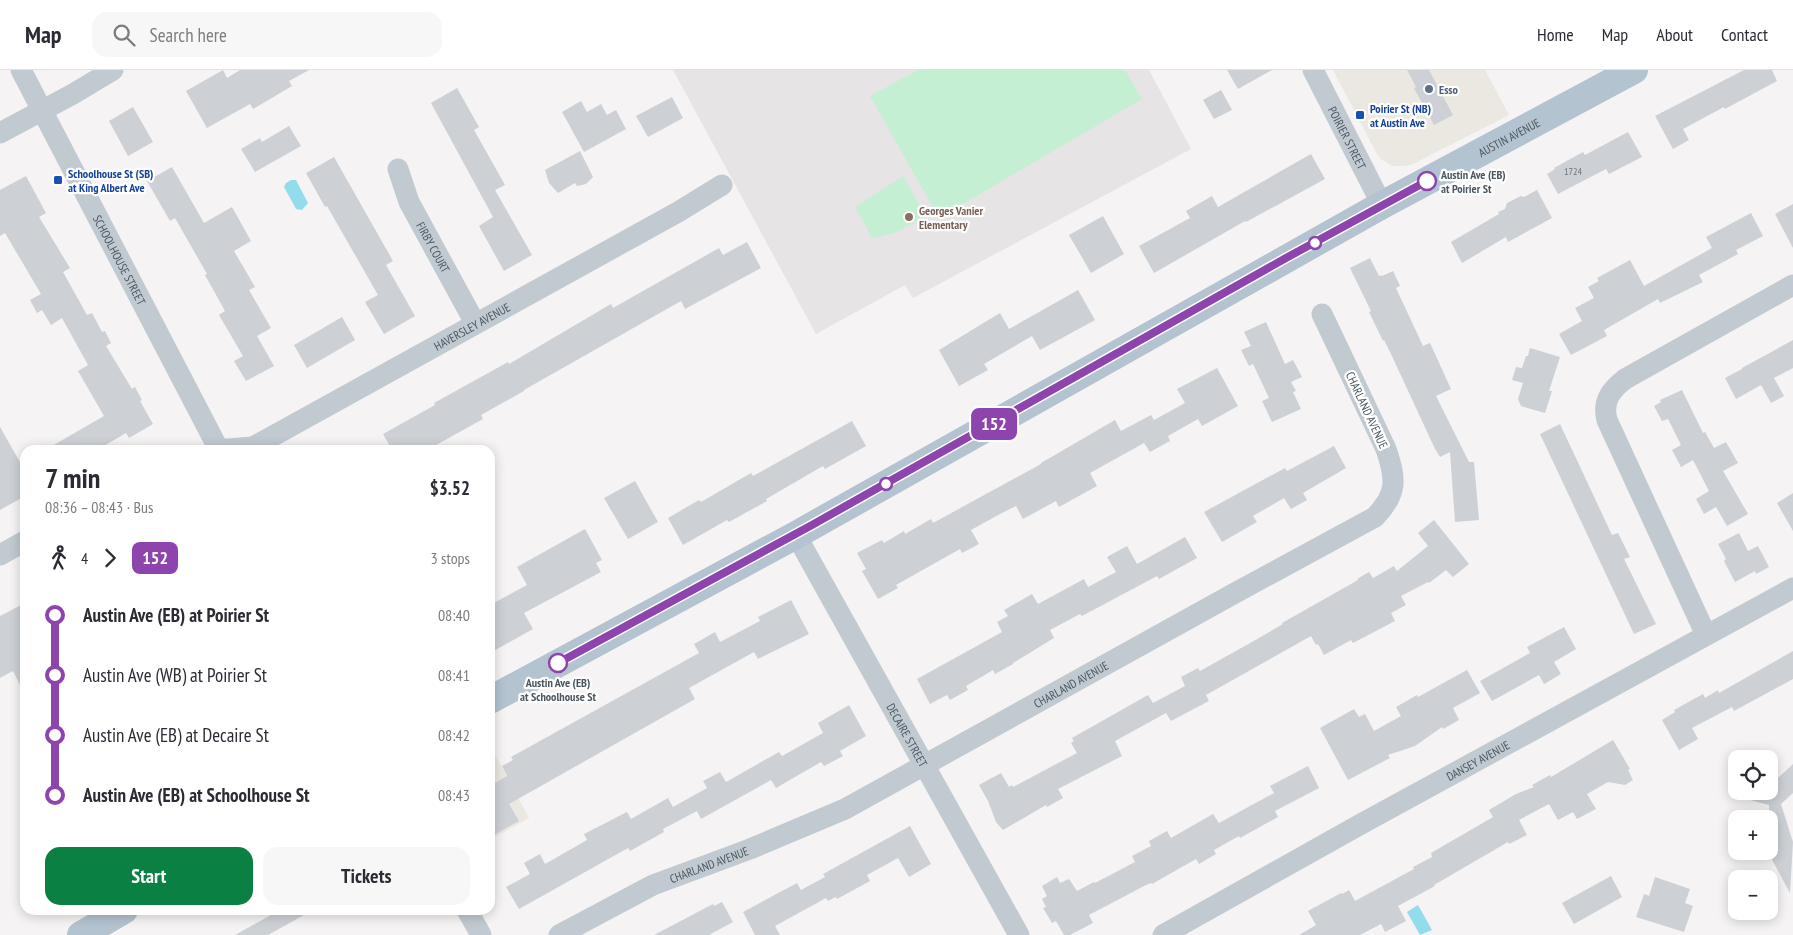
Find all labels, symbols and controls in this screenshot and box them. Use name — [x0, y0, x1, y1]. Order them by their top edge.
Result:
search box — [92, 12, 442, 57]
text: Map — [25, 19, 62, 50]
icon: search — [110, 21, 138, 49]
text: Search here — [150, 23, 227, 47]
text: Home — [1537, 23, 1574, 46]
text: Map — [1602, 23, 1628, 46]
text: About — [1656, 23, 1693, 46]
text: Contact — [1721, 23, 1768, 46]
place label: Esso — [1439, 82, 1459, 97]
marker: Esso — [1423, 83, 1435, 95]
place label: Poirier St (NB) at Austin Ave — [1370, 101, 1431, 130]
street label: POIRIER STREET — [1325, 104, 1370, 172]
marker: Poirier St (NB) at Austin Ave — [1354, 109, 1366, 121]
street label: AUSTIN AVENUE — [1475, 114, 1542, 160]
house number: 1724 — [1564, 165, 1583, 178]
place label: Schoolhouse St (SB) at King Albert Ave — [68, 166, 153, 195]
place label: Austin Ave (EB) at Poirier St — [1440, 167, 1506, 196]
marker: Austin Ave (EB) at Poirier St — [1417, 171, 1437, 191]
marker: Schoolhouse St (SB) at King Albert Ave — [52, 174, 64, 186]
place label: Georges Vanier Elementary — [919, 203, 983, 232]
marker: Georges Vanier Elementary — [903, 211, 915, 223]
street label: SCHOOLHOUSE STREET — [90, 212, 150, 308]
street label: FIRBY COURT — [414, 219, 454, 276]
unlabelled marker — [1308, 236, 1322, 250]
street label: HAVERSLEY AVENUE — [431, 299, 512, 353]
street label: CHARLAND AVENUE — [1343, 369, 1391, 451]
line badge: 152 — [965, 408, 1023, 440]
text: 152 — [981, 412, 1007, 435]
text: 7 min — [45, 459, 100, 496]
text: $3.52 — [430, 476, 470, 500]
unlabelled marker — [879, 477, 893, 491]
text: 08:36 – 08:43 · Bus — [45, 497, 153, 517]
icon: walk — [45, 544, 73, 572]
icon: forward — [96, 544, 124, 572]
text: 152 — [142, 546, 168, 569]
text: 4 — [81, 548, 88, 568]
text: 3 stops — [430, 548, 470, 568]
text: Austin Ave (EB) at Poirier St — [83, 603, 269, 627]
text: 08:40 — [438, 605, 470, 625]
marker: Austin Ave (EB) at Schoolhouse St — [548, 653, 568, 673]
street label: CHARLAND AVENUE — [1031, 657, 1111, 711]
text: Austin Ave (WB) at Poirier St — [83, 663, 267, 687]
text: 08:41 — [438, 665, 470, 685]
place label: Austin Ave (EB) at Schoolhouse St — [520, 675, 597, 704]
street label: DECAIRE STREET — [884, 701, 932, 770]
text: Austin Ave (EB) at Decaire St — [83, 723, 269, 747]
text: 08:42 — [438, 725, 470, 745]
street label: DANSEY AVENUE — [1443, 737, 1512, 784]
map controls — [1728, 750, 1778, 920]
button: locate — [1728, 750, 1778, 800]
text: Austin Ave (EB) at Schoolhouse St — [83, 783, 310, 807]
text: 08:43 — [438, 785, 470, 805]
button: + — [1728, 810, 1778, 860]
street label: CHARLAND AVENUE — [667, 843, 750, 886]
button: Start — [45, 847, 253, 905]
button: Tickets — [263, 847, 470, 905]
button: − — [1728, 870, 1778, 920]

